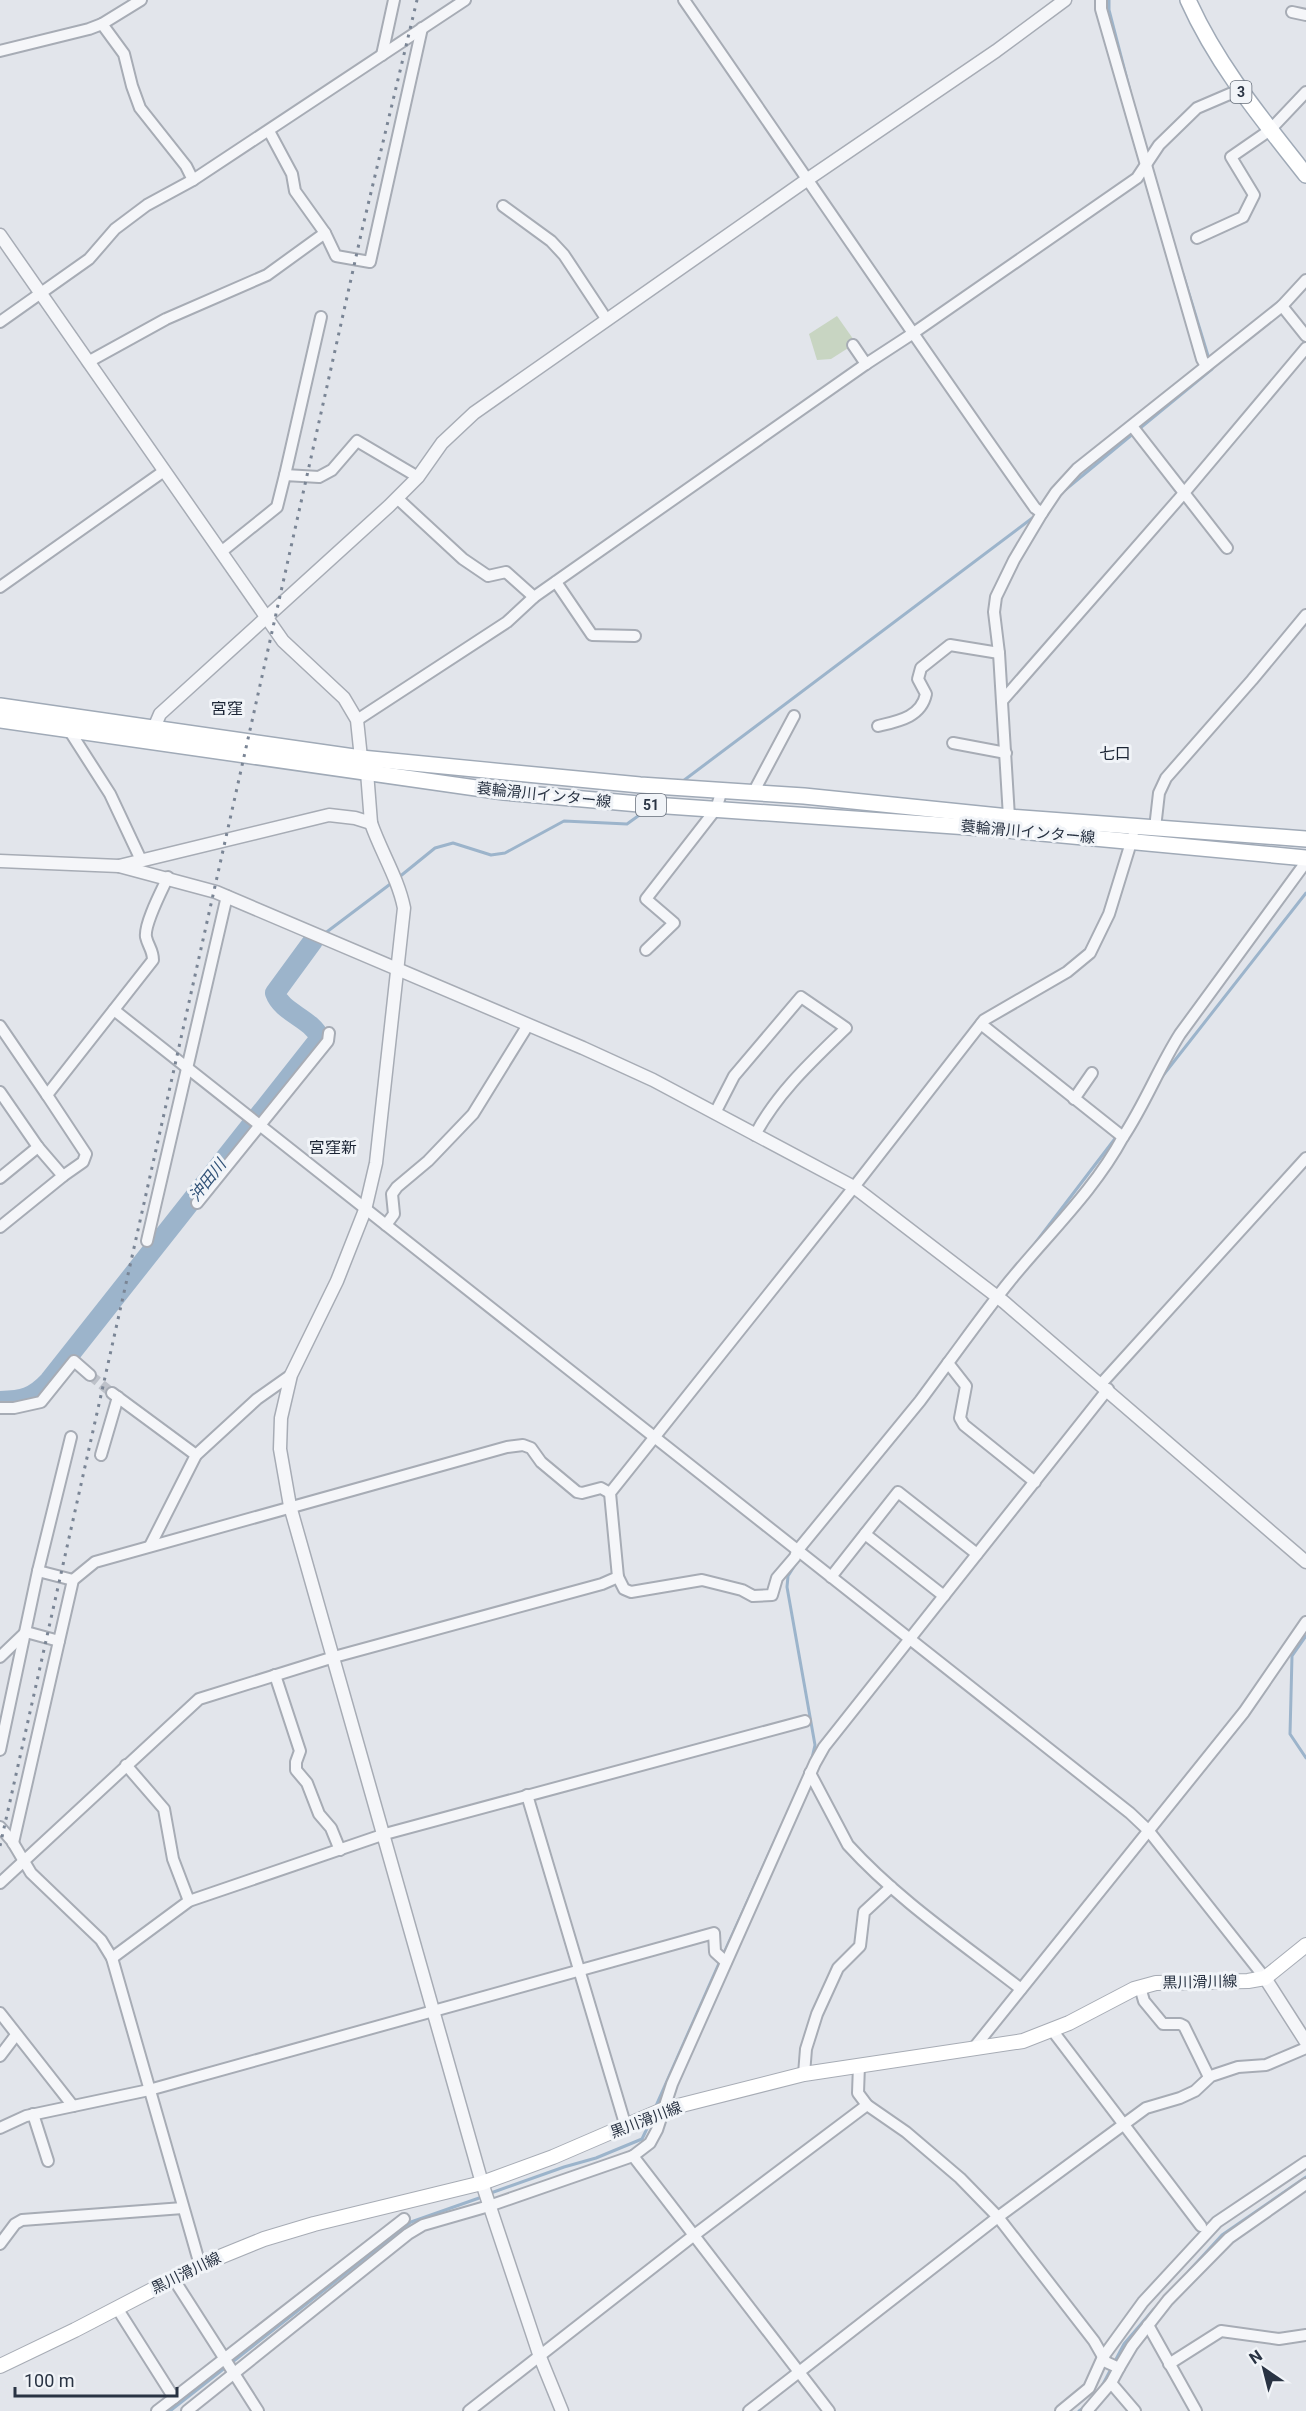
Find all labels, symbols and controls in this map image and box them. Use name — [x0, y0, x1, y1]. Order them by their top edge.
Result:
road number: 3 — [1230, 81, 1252, 103]
district label: 宮窪 — [211, 699, 243, 718]
district label: 七口 — [1099, 744, 1131, 763]
street label: 蓑輪滑川インター線 — [476, 779, 612, 811]
road number: 51 — [636, 794, 666, 816]
street label: 蓑輪滑川インター線 — [960, 817, 1096, 847]
district label: 宮窪新 — [309, 1138, 357, 1157]
water label: 沖田川 — [185, 1154, 231, 1205]
street label: 黒川滑川線 — [1162, 1972, 1238, 1992]
street label: 黒川滑川線 — [608, 2098, 684, 2142]
street label: 黒川滑川線 — [148, 2248, 224, 2298]
north arrow — [1234, 2339, 1294, 2399]
text: N — [1246, 2346, 1266, 2368]
scale bar — [15, 2360, 177, 2398]
text: 100 m — [24, 2370, 75, 2391]

